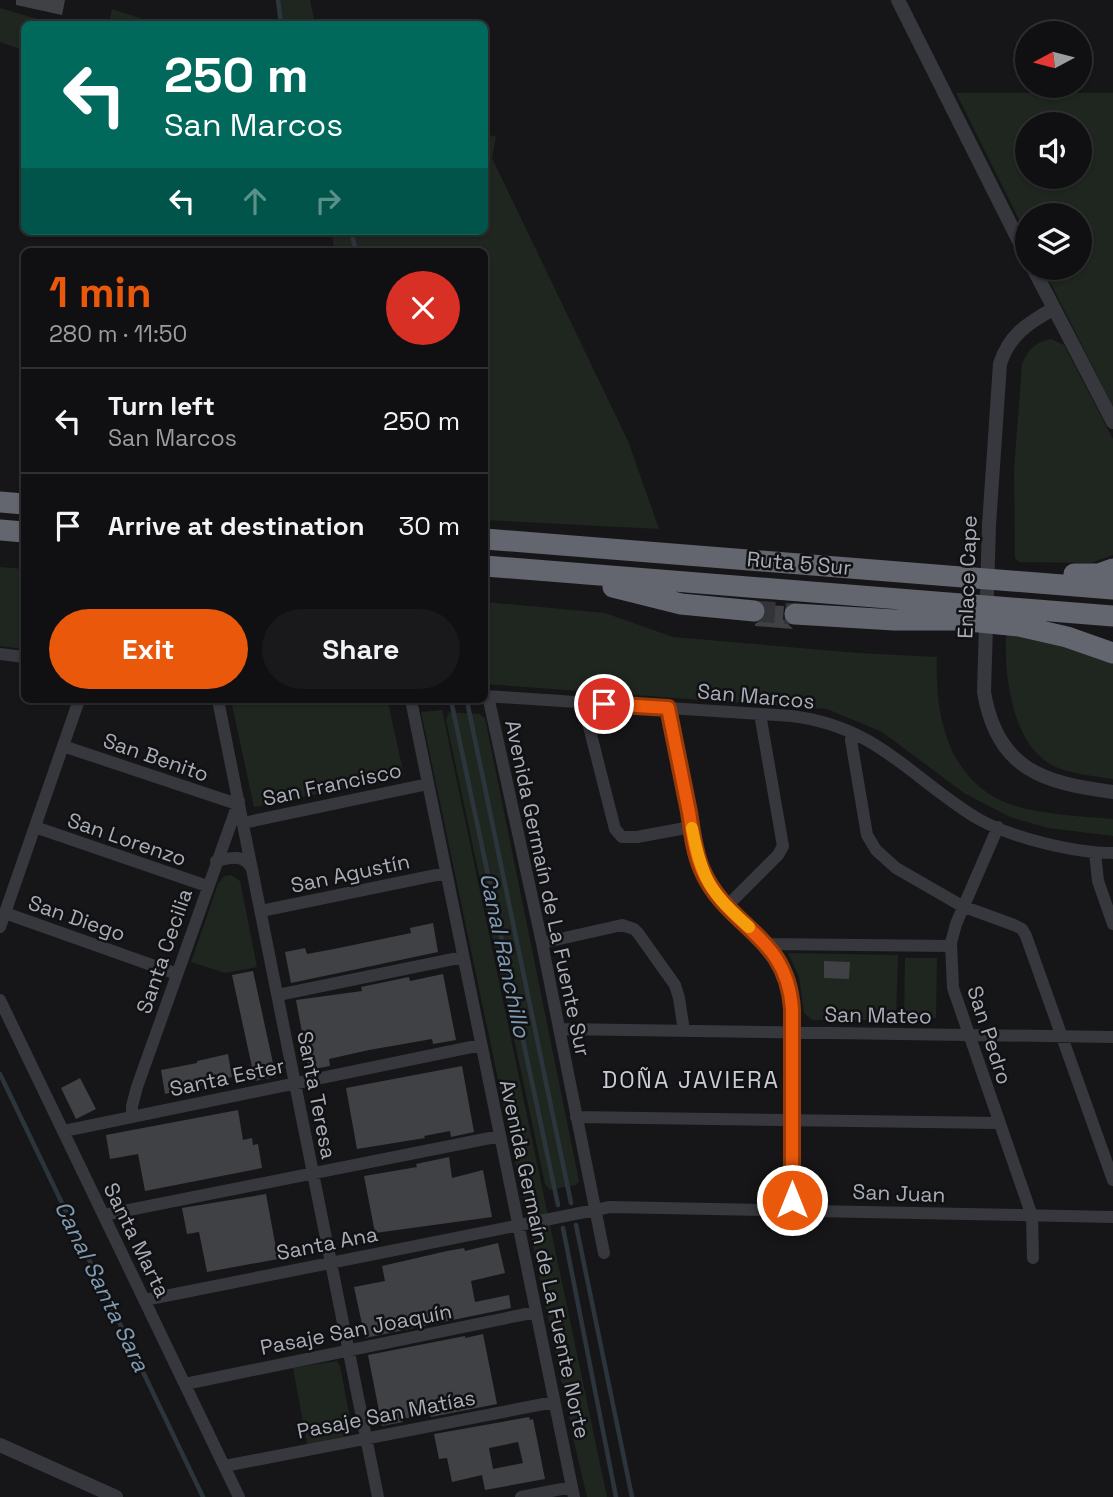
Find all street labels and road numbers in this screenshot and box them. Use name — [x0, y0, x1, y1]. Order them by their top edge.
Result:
street label: Enlace Cape — [951, 515, 983, 639]
street label: Ruta 5 Sur — [746, 545, 852, 581]
street label: San Marcos — [696, 677, 816, 715]
street label: Avenida Germaín de La Fuente Sur — [499, 717, 597, 1059]
street label: San Benito — [100, 726, 212, 788]
street label: San Francisco — [260, 756, 404, 812]
street label: San Lorenzo — [64, 806, 190, 872]
street label: San Agustín — [288, 847, 412, 899]
street label: Santa Cecilia — [130, 885, 198, 1017]
street label: San Diego — [25, 889, 129, 947]
street label: San Pedro — [961, 982, 1019, 1088]
street label: San Mateo — [824, 1001, 932, 1029]
street label: Santa Teresa — [291, 1029, 343, 1161]
street label: Santa Ester — [167, 1052, 287, 1102]
street label: Avenida Germaín de La Fuente Norte — [494, 1077, 596, 1441]
street label: Santa Marta — [98, 1178, 176, 1302]
street label: San Juan — [852, 1178, 946, 1208]
street label: Santa Ana — [274, 1220, 380, 1266]
street label: Pasaje San Joaquín — [258, 1297, 454, 1361]
street label: Pasaje San Matías — [295, 1383, 477, 1445]

